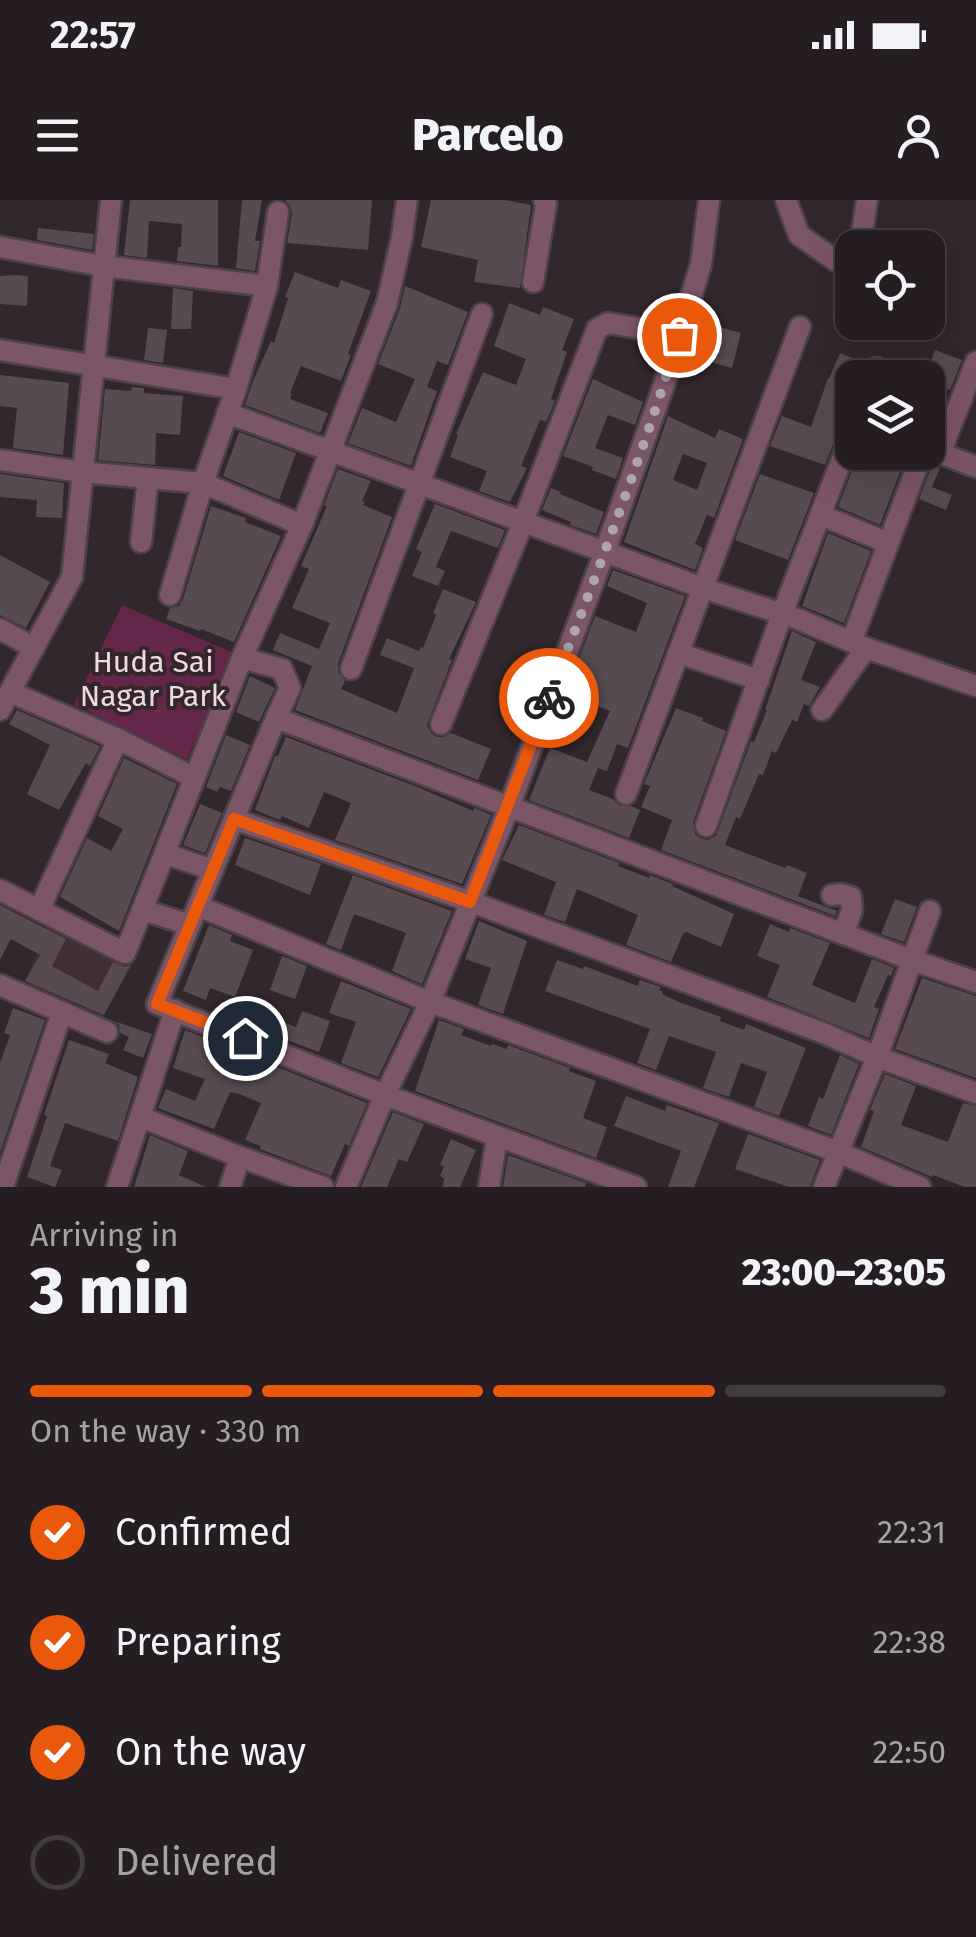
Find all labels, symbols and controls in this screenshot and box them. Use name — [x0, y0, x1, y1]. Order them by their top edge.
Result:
text: 22:57 — [50, 12, 136, 58]
icon: menu — [30, 108, 85, 163]
text: Parcelo — [412, 108, 564, 162]
icon: person — [891, 108, 946, 163]
map controls — [835, 230, 945, 470]
button: locate — [835, 230, 945, 340]
pin — [637, 293, 722, 378]
icon: bag — [652, 308, 707, 363]
button: layers — [835, 360, 945, 470]
park label: Huda Sai Nagar Park — [80, 644, 227, 714]
courier — [499, 648, 599, 748]
icon: bike — [522, 671, 577, 726]
pin — [203, 996, 288, 1081]
icon: home — [218, 1011, 273, 1066]
text: Arriving in — [30, 1216, 178, 1254]
text: 23:00–23:05 — [742, 1249, 946, 1295]
text: 3 min — [30, 1252, 189, 1330]
text: On the way · 330 m — [30, 1412, 301, 1450]
icon: check — [30, 1505, 85, 1560]
text: Confirmed — [115, 1509, 293, 1555]
text: 22:31 — [877, 1513, 946, 1551]
icon: check — [30, 1615, 85, 1670]
text: Preparing — [115, 1619, 281, 1665]
text: 22:38 — [873, 1623, 946, 1661]
icon: check — [30, 1725, 85, 1780]
text: On the way — [115, 1729, 306, 1775]
text: 22:50 — [873, 1733, 946, 1771]
text: Delivered — [115, 1839, 278, 1885]

